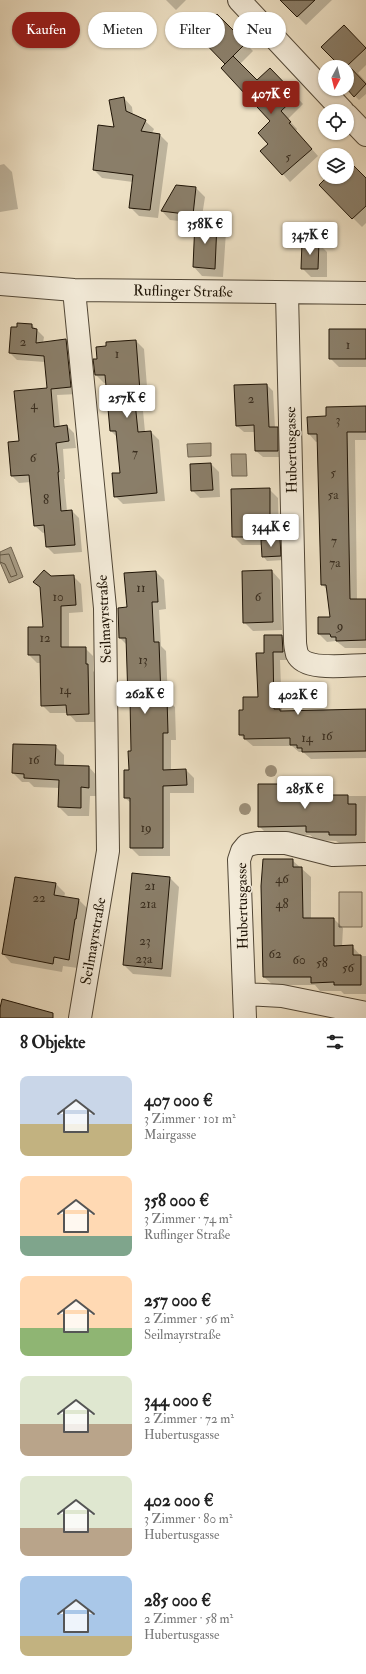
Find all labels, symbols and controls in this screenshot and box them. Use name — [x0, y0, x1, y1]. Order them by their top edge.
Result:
chip: Kaufen — [12, 12, 80, 48]
chip: Mieten — [88, 12, 157, 48]
chip: Filter — [165, 12, 225, 48]
chip: Neu — [233, 12, 286, 48]
north arrow — [318, 60, 354, 96]
map controls — [318, 60, 354, 184]
pin: 407K € — [238, 81, 304, 115]
text: 407K € — [251, 86, 291, 102]
button: locate — [318, 104, 354, 140]
button: layers — [318, 148, 354, 184]
house number: 5 — [285, 149, 291, 165]
pin: 358K € — [172, 211, 238, 245]
text: 358K € — [187, 216, 223, 232]
pin: 347K € — [277, 222, 343, 256]
text: 347K € — [291, 227, 329, 243]
street label: Ruflinger Straße — [133, 281, 233, 302]
house number: 2 — [20, 334, 27, 350]
house number: 1 — [346, 337, 351, 353]
house number: 1 — [115, 346, 120, 362]
pin: 257K € — [94, 385, 160, 419]
text: 257K € — [108, 390, 146, 406]
house number: 2 — [248, 391, 255, 407]
house number: 4 — [30, 397, 38, 413]
street label: Hubertusgasse — [281, 406, 302, 494]
house number: 3 — [336, 412, 341, 428]
house number: 7 — [132, 445, 138, 461]
house number: 6 — [30, 450, 38, 466]
house number: 5 — [330, 465, 336, 481]
house number: 5a — [327, 487, 339, 503]
house number: 8 — [43, 492, 49, 508]
pin: 344K € — [238, 514, 304, 548]
text: 344K € — [252, 519, 290, 535]
house number: 7 — [331, 533, 337, 549]
house number: 7a — [329, 555, 341, 571]
street label: Seilmayrstraße — [93, 574, 116, 664]
house number: 11 — [136, 580, 146, 596]
house number: 10 — [52, 589, 64, 605]
house number: 6 — [255, 589, 263, 605]
house number: 9 — [336, 618, 343, 634]
house number: 12 — [39, 630, 51, 646]
house number: 13 — [138, 652, 148, 668]
pin: 262K € — [112, 681, 178, 715]
house number: 14 — [59, 682, 72, 698]
pin: 402K € — [265, 682, 331, 716]
text: 262K € — [125, 686, 165, 702]
text: 402K € — [278, 687, 318, 703]
house number: 16 — [321, 728, 334, 744]
house number: 14 — [301, 730, 314, 746]
house number: 16 — [28, 752, 41, 768]
pin: 285K € — [272, 776, 338, 810]
text: 285K € — [286, 781, 324, 797]
house number: 19 — [140, 820, 152, 836]
street label: Hubertusgasse — [232, 862, 253, 950]
house number: 46 — [275, 871, 290, 887]
house number: 21 — [144, 878, 156, 894]
house number: 22 — [32, 890, 46, 906]
street label: Seilmayrstraße — [76, 896, 111, 986]
house number: 21a — [140, 896, 157, 912]
house number: 48 — [275, 896, 289, 912]
house number: 23 — [139, 933, 151, 949]
house number: 62 — [268, 946, 282, 962]
house number: 23a — [136, 951, 153, 967]
house number: 60 — [292, 952, 306, 968]
house number: 58 — [316, 955, 328, 971]
house number: 56 — [342, 960, 356, 976]
icon: filters — [324, 1031, 346, 1053]
text: 8 Objekte — [20, 1032, 85, 1053]
text: 407 000 € — [144, 1090, 213, 1111]
icon: home — [52, 1092, 100, 1140]
text: 3 Zimmer · 101 m² — [144, 1111, 236, 1127]
text: Mairgasse — [144, 1127, 196, 1143]
text: 358 000 € — [144, 1190, 209, 1211]
icon: home — [52, 1192, 100, 1240]
text: 3 Zimmer · 74 m² — [144, 1211, 232, 1227]
text: Ruflinger Straße — [144, 1227, 230, 1243]
text: 257 000 € — [144, 1290, 211, 1311]
icon: home — [52, 1292, 100, 1340]
text: 2 Zimmer · 56 m² — [144, 1311, 234, 1327]
text: Seilmayrstraße — [144, 1327, 221, 1343]
text: 344 000 € — [144, 1390, 212, 1411]
icon: home — [52, 1392, 100, 1440]
text: 2 Zimmer · 72 m² — [144, 1411, 234, 1427]
text: Hubertusgasse — [144, 1427, 219, 1443]
text: 402 000 € — [144, 1490, 214, 1511]
icon: home — [52, 1492, 100, 1540]
text: 3 Zimmer · 80 m² — [144, 1511, 233, 1527]
text: Hubertusgasse — [144, 1527, 219, 1543]
text: 285 000 € — [144, 1590, 211, 1611]
icon: home — [52, 1592, 100, 1640]
text: 2 Zimmer · 58 m² — [144, 1611, 233, 1627]
text: Hubertusgasse — [144, 1627, 219, 1643]

